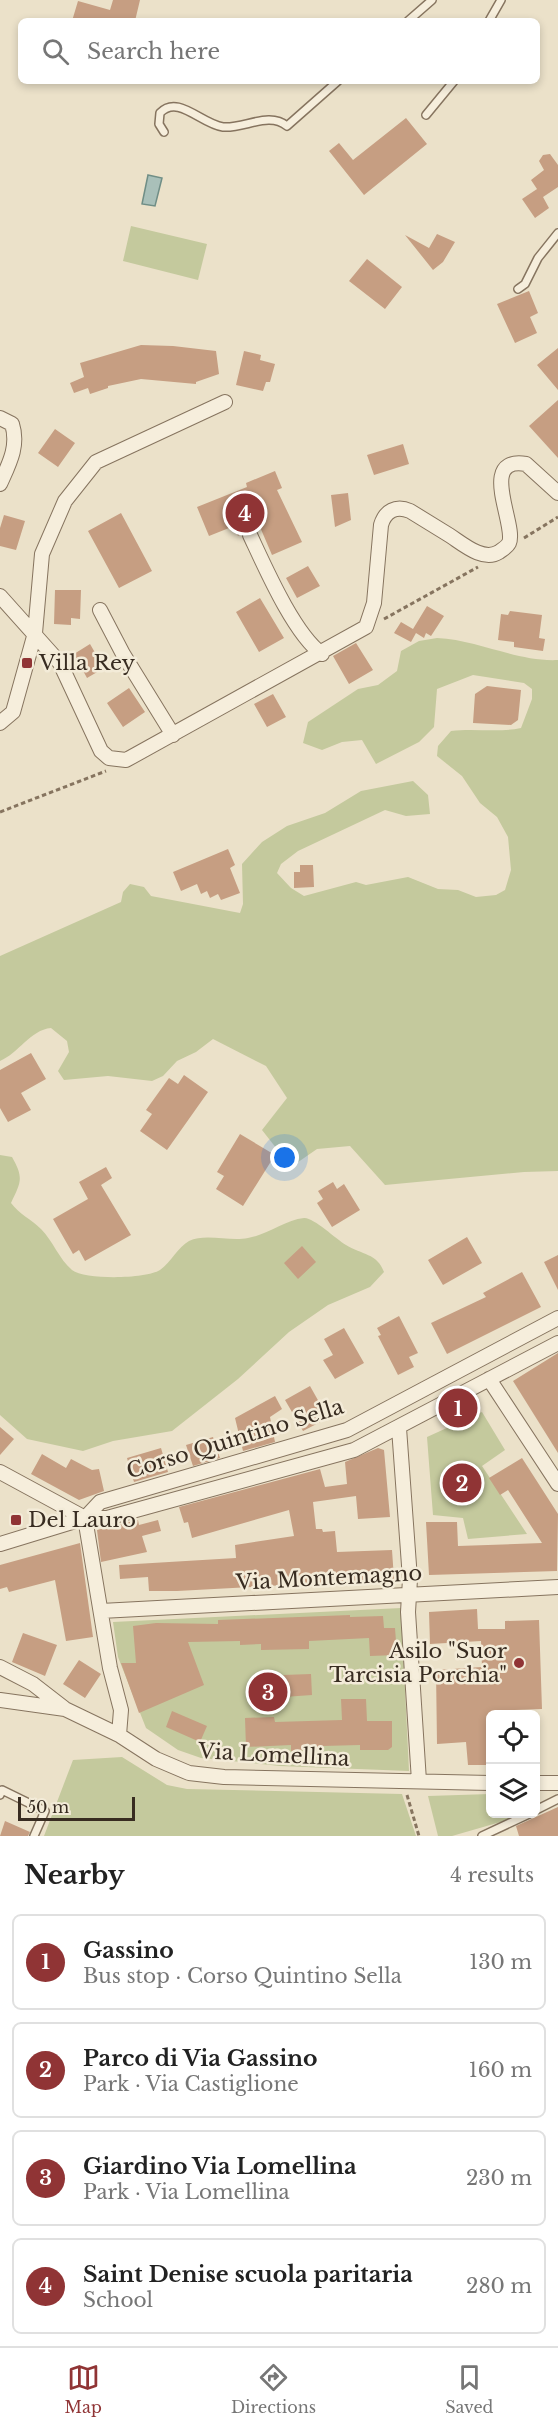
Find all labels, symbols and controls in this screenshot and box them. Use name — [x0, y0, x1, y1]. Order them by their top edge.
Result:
search box — [18, 18, 540, 84]
icon: search — [39, 35, 72, 68]
text: Search here — [87, 38, 220, 65]
pin: 4 — [226, 490, 264, 536]
place label: Villa Rey — [38, 650, 136, 676]
marker: Villa Rey — [20, 656, 34, 670]
your location — [270, 1143, 299, 1172]
pin: 1 — [438, 1386, 478, 1430]
street label: Corso Quintino Sella — [123, 1393, 347, 1484]
pin: 2 — [442, 1460, 482, 1506]
place label: Del Lauro — [28, 1507, 136, 1533]
marker: Del Lauro — [9, 1513, 23, 1527]
street label: Via Montemagno — [234, 1560, 423, 1596]
place label: Asilo "Suor Tarcisia Porchia" — [329, 1638, 507, 1688]
marker: Asilo "Suor Tarcisia Porchia" — [512, 1656, 526, 1670]
pin: 3 — [248, 1670, 288, 1714]
map controls — [486, 1710, 540, 1818]
button: locate — [486, 1710, 540, 1764]
street label: Via Lomellina — [197, 1738, 351, 1772]
button: layers — [486, 1764, 540, 1818]
scale bar — [18, 1794, 135, 1822]
text: 50 m — [27, 1797, 69, 1817]
text: Nearby — [24, 1859, 125, 1891]
text: 4 results — [450, 1863, 534, 1887]
text: Gassino — [83, 1937, 174, 1964]
text: 1 — [41, 1950, 50, 1974]
text: 130 m — [469, 1950, 532, 1974]
text: Bus stop · Corso Quintino Sella — [83, 1964, 402, 1988]
text: Parco di Via Gassino — [83, 2045, 318, 2072]
text: 2 — [39, 2058, 52, 2082]
text: 160 m — [469, 2058, 532, 2082]
text: Park · Via Castiglione — [83, 2072, 299, 2096]
text: Giardino Via Lomellina — [83, 2153, 357, 2180]
text: 3 — [39, 2166, 52, 2190]
text: 230 m — [466, 2166, 532, 2190]
text: Park · Via Lomellina — [83, 2180, 290, 2204]
text: Saint Denise scuola paritaria — [83, 2261, 413, 2288]
text: 4 — [39, 2274, 52, 2298]
text: 280 m — [466, 2274, 532, 2298]
text: School — [83, 2288, 153, 2312]
tab: Map — [65, 2361, 102, 2417]
tab: Directions — [231, 2361, 316, 2417]
tab: Saved — [445, 2361, 493, 2417]

